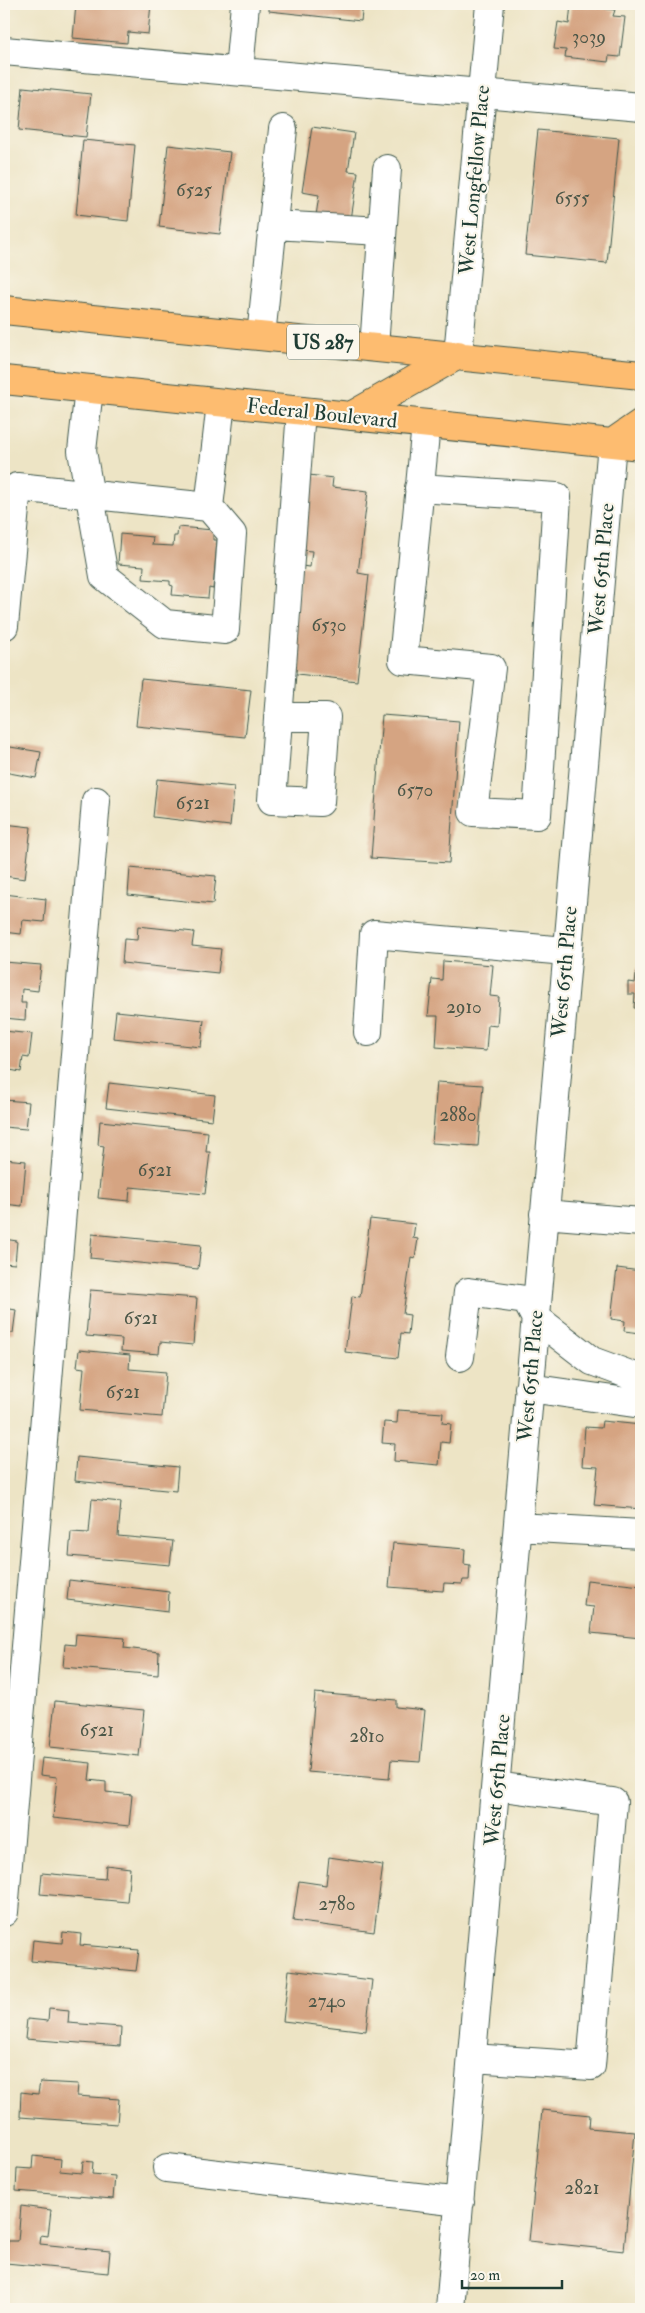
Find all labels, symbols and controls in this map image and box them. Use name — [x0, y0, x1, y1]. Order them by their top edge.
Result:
house number: 3039 — [572, 25, 606, 49]
street label: West Longfellow Place — [453, 84, 496, 277]
house number: 6525 — [176, 178, 213, 202]
house number: 6555 — [555, 186, 590, 210]
road number: US 287 — [287, 324, 359, 360]
street label: Federal Boulevard — [245, 392, 399, 435]
street label: West 65th Place — [582, 502, 621, 637]
house number: 6530 — [312, 613, 346, 637]
house number: 6570 — [397, 778, 433, 802]
house number: 6521 — [176, 791, 210, 815]
street label: West 65th Place — [545, 905, 584, 1040]
house number: 2910 — [446, 995, 482, 1019]
house number: 2880 — [439, 1103, 477, 1127]
house number: 6521 — [138, 1158, 172, 1182]
house number: 6521 — [124, 1306, 158, 1330]
street label: West 65th Place — [511, 1309, 550, 1444]
house number: 6521 — [106, 1380, 140, 1404]
street label: West 65th Place — [478, 1713, 517, 1848]
house number: 6521 — [80, 1718, 114, 1742]
house number: 2810 — [350, 1724, 384, 1748]
house number: 2780 — [319, 1892, 355, 1916]
house number: 2740 — [308, 1989, 346, 2013]
house number: 2821 — [565, 2176, 599, 2200]
scale bar — [462, 2258, 562, 2290]
text: 20 m — [470, 2266, 500, 2285]

